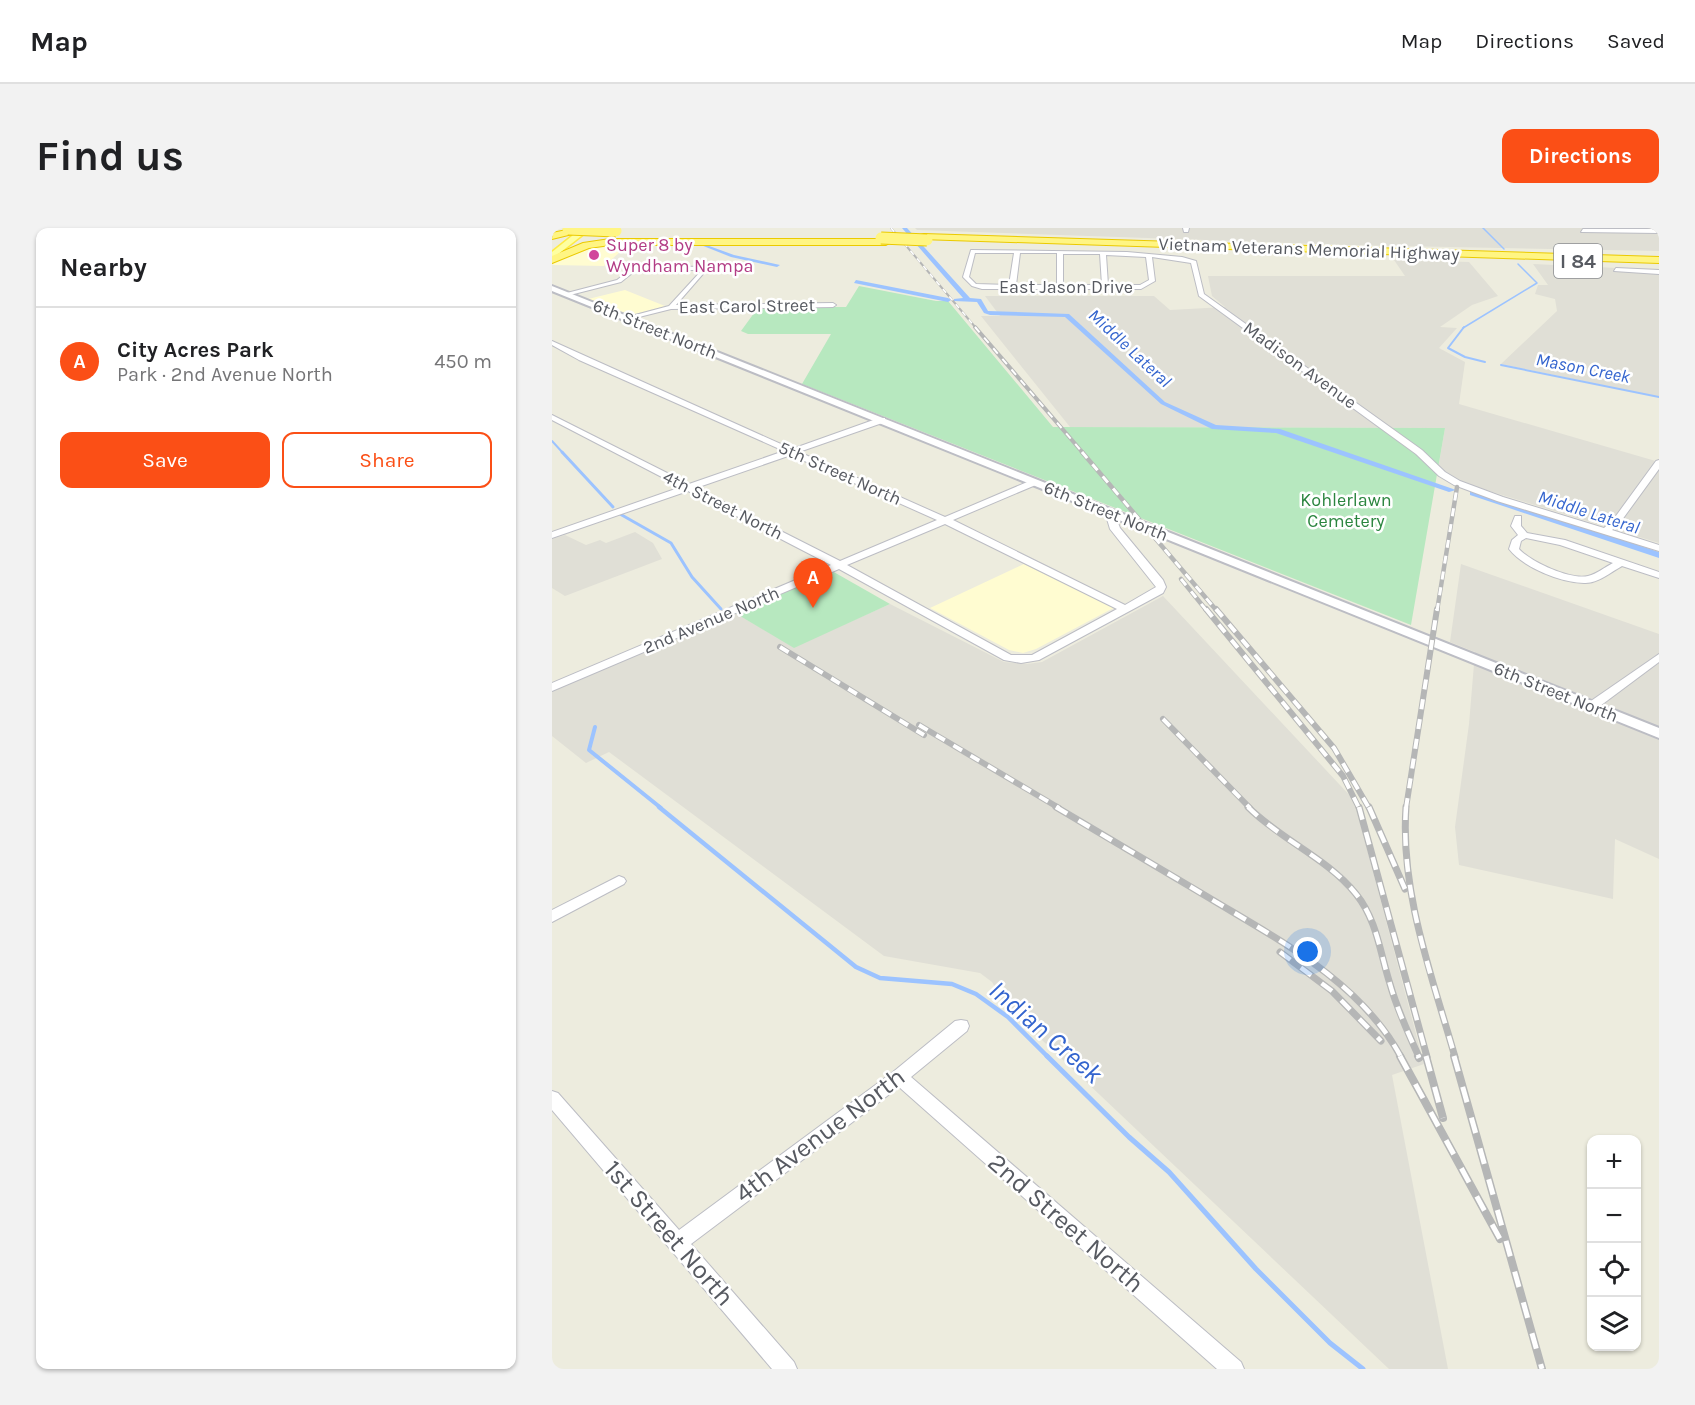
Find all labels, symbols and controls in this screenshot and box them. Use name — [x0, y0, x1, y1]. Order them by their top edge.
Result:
text: Map — [30, 25, 88, 58]
text: Map — [1401, 29, 1442, 53]
text: Directions — [1475, 29, 1574, 53]
text: Saved — [1607, 29, 1665, 53]
button: Directions — [1502, 129, 1659, 183]
text: Find us — [36, 131, 184, 181]
street label: Vietnam Veterans Memorial Highway — [1158, 233, 1461, 265]
place label: Super 8 by Wyndham Nampa — [606, 234, 753, 277]
road number: I 84 — [1554, 244, 1602, 278]
marker: Super 8 by Wyndham Nampa — [587, 248, 601, 262]
text: Nearby — [60, 252, 147, 283]
street label: East Jason Drive — [999, 276, 1133, 298]
street label: 6th Street North — [590, 294, 720, 364]
street label: East Carol Street — [679, 294, 816, 318]
water label: Middle Lateral — [1084, 304, 1176, 392]
street label: Madison Avenue — [1239, 316, 1361, 414]
text: City Acres Park — [117, 337, 274, 363]
water label: Mason Creek — [1534, 348, 1633, 388]
text: A — [73, 350, 86, 373]
text: 450 m — [434, 350, 492, 373]
text: Park · 2nd Avenue North — [117, 363, 333, 386]
button: Save — [60, 432, 270, 488]
button: Share — [282, 432, 492, 488]
street label: 5th Street North — [775, 436, 905, 510]
street label: 4th Street North — [659, 465, 787, 545]
street label: 6th Street North — [1041, 476, 1171, 546]
water label: Middle Lateral — [1535, 485, 1643, 539]
park label: Kohlerlawn Cemetery — [1300, 489, 1392, 532]
pin: A — [794, 558, 832, 608]
street label: 2nd Avenue North — [639, 581, 783, 659]
street label: 6th Street North — [1491, 657, 1621, 727]
your location — [1293, 937, 1322, 966]
water label: Indian Creek — [983, 974, 1110, 1090]
street label: 4th Avenue North — [729, 1061, 911, 1209]
map controls — [1587, 1135, 1641, 1351]
button: + — [1587, 1135, 1641, 1189]
street label: 2nd Street North — [982, 1147, 1150, 1299]
street label: 1st Street North — [597, 1154, 741, 1312]
button: − — [1587, 1189, 1641, 1243]
button: locate — [1587, 1243, 1641, 1297]
button: layers — [1587, 1297, 1641, 1351]

